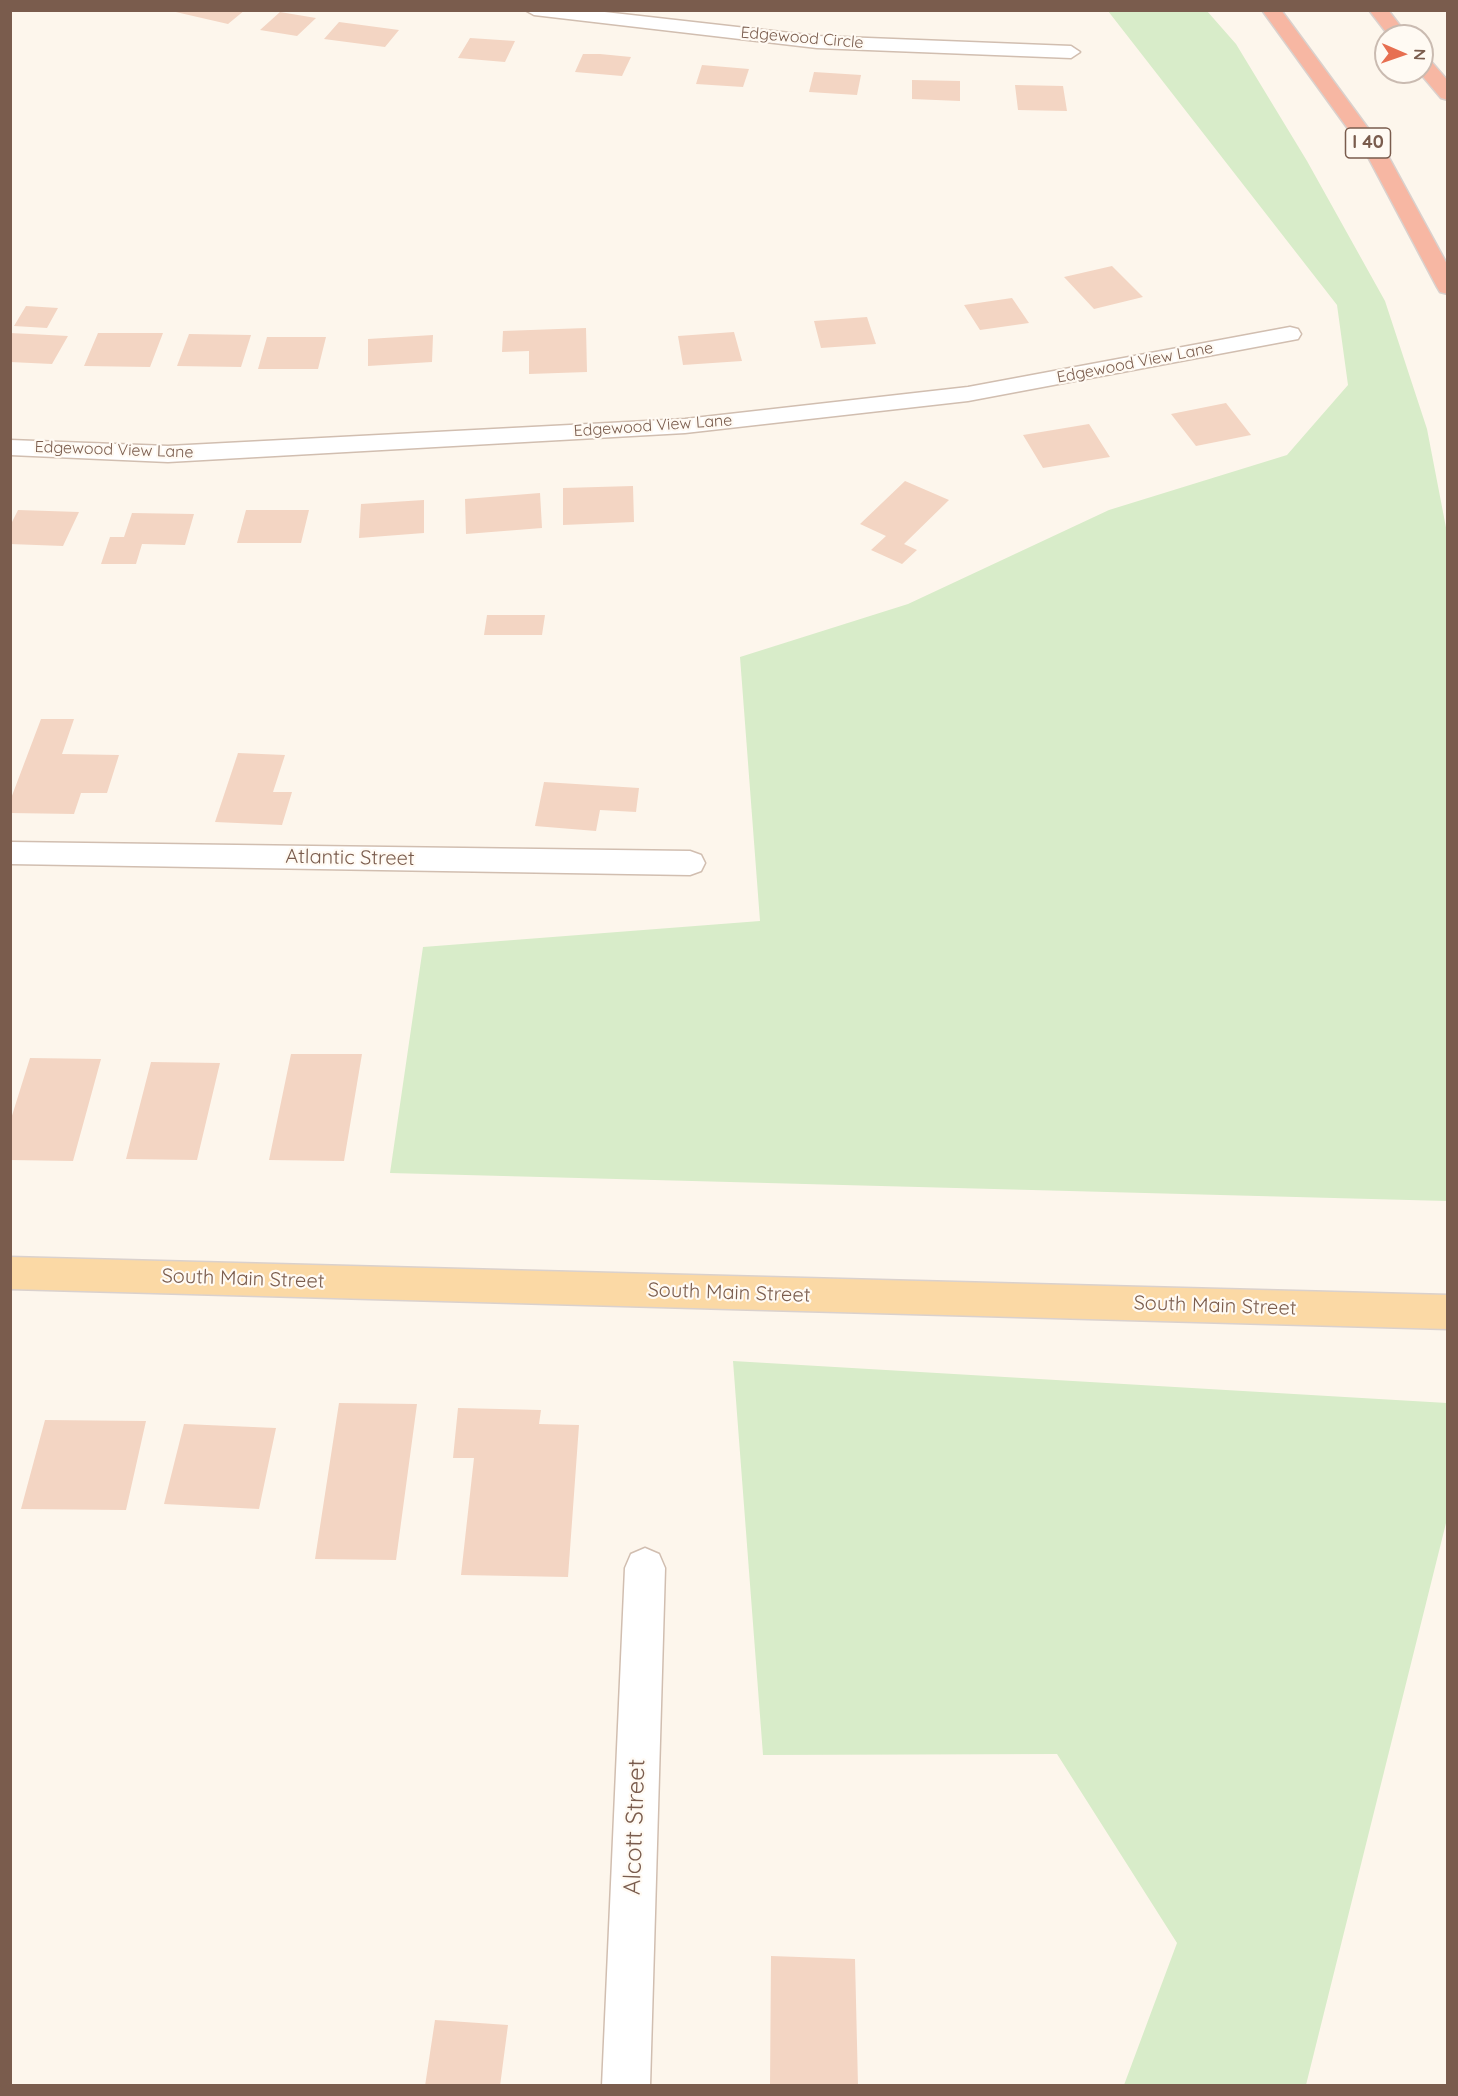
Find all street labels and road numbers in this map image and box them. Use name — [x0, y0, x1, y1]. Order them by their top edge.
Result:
street label: Edgewood Circle — [740, 23, 864, 53]
road number: I 40 — [1346, 128, 1390, 158]
street label: Edgewood View Lane — [1055, 338, 1215, 388]
street label: Edgewood View Lane — [573, 411, 733, 441]
street label: Edgewood View Lane — [34, 438, 194, 462]
street label: Atlantic Street — [285, 845, 415, 871]
street label: South Main Street — [161, 1264, 325, 1294]
street label: South Main Street — [647, 1278, 811, 1308]
street label: South Main Street — [1133, 1291, 1297, 1321]
street label: Alcott Street — [618, 1758, 652, 1896]

